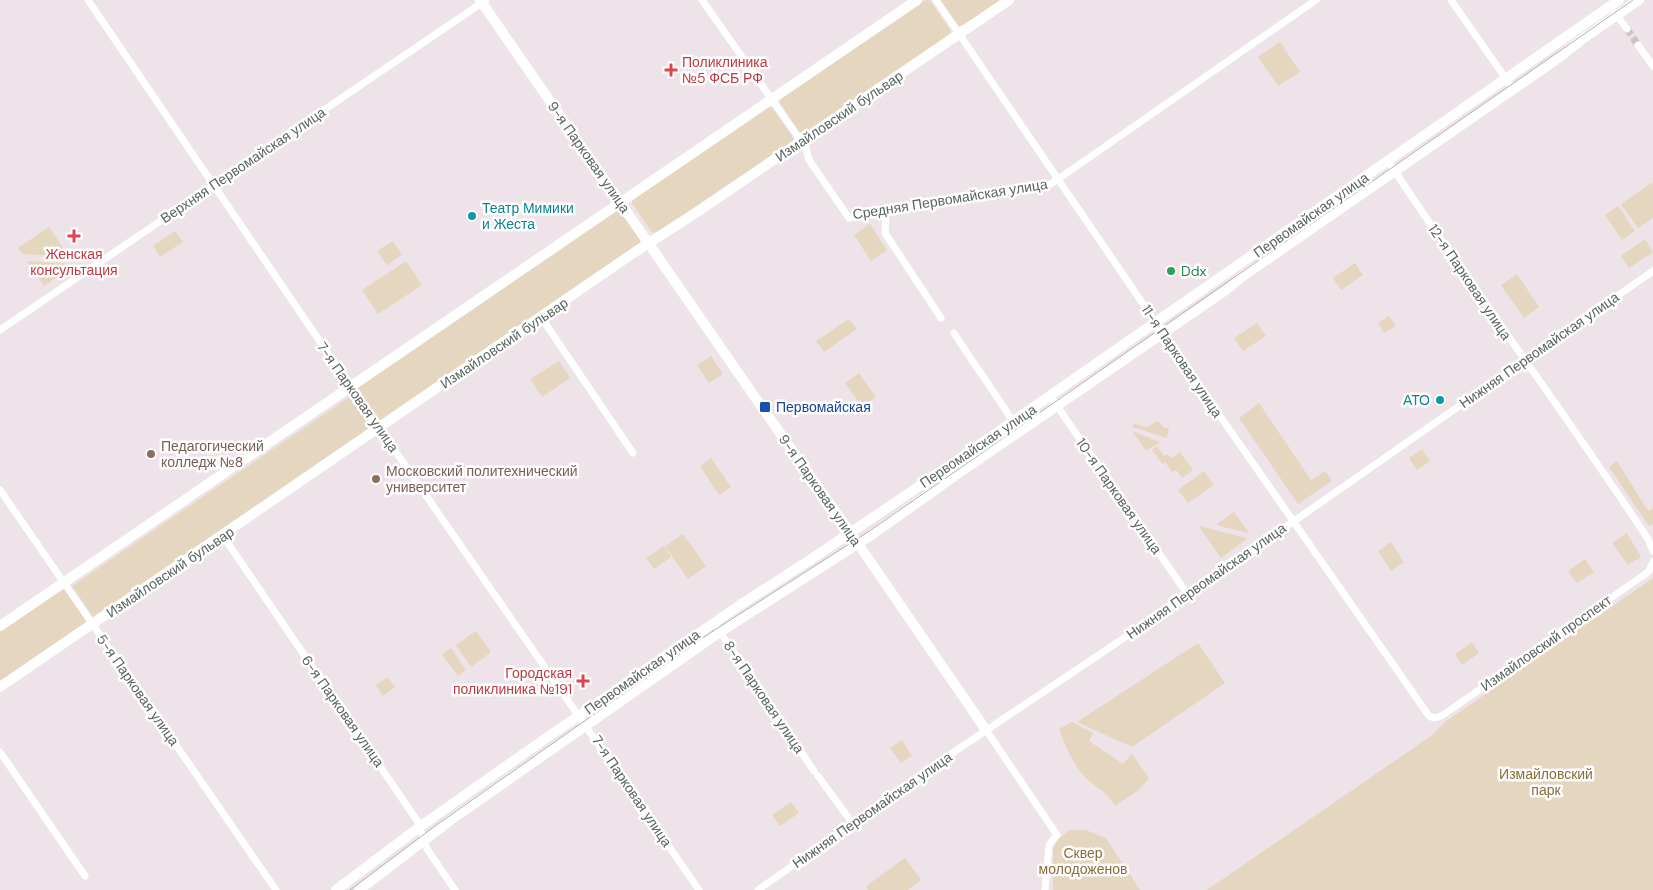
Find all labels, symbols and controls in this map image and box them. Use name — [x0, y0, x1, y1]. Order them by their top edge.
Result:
place label: Поликлиника №5 ФСБ РФ — [682, 53, 768, 87]
marker: Поликлиника №5 ФСБ РФ — [664, 63, 678, 77]
street label: Измайловский бульвар — [772, 66, 907, 165]
street label: 9-я Парковая улица — [544, 98, 634, 216]
street label: Верхняя Первомайская улица — [157, 103, 329, 227]
street label: Первомайская улица — [1250, 168, 1372, 262]
street label: Средняя Первомайская улица — [851, 175, 1049, 223]
place label: Театр Мимики и Жеста — [482, 199, 574, 233]
marker: Театр Мимики и Жеста — [466, 210, 478, 222]
street label: 12-я Парковая улица — [1425, 221, 1516, 344]
marker: Женская консультация — [67, 229, 81, 243]
place label: Женская консультация — [30, 245, 118, 279]
place label: Ddx — [1181, 262, 1206, 280]
marker: Ddx — [1165, 265, 1177, 277]
street label: Нижняя Первомайская улица — [1456, 288, 1623, 412]
street label: Измайловский бульвар — [437, 293, 572, 392]
street label: 11-я Парковая улица — [1138, 301, 1227, 421]
street label: 7-я Парковая улица — [313, 338, 403, 456]
place label: АТО — [1403, 391, 1430, 409]
marker: АТО — [1434, 394, 1446, 406]
place label: Первомайская — [776, 398, 871, 416]
marker: Первомайская — [758, 400, 772, 414]
street label: Первомайская улица — [916, 400, 1040, 492]
street label: 9-я Парковая улица — [775, 431, 865, 549]
street label: 10-я Парковая улица — [1072, 435, 1166, 558]
place label: Педагогический колледж №8 — [161, 437, 264, 471]
marker: Педагогический колледж №8 — [145, 448, 157, 460]
place label: Московский политехнический университет — [386, 462, 578, 496]
marker: Московский политехнический университет — [370, 473, 382, 485]
street label: Нижняя Первомайская улица — [1123, 519, 1290, 643]
street label: Измайловский бульвар — [103, 522, 238, 621]
street label: Измайловский проспект — [1477, 591, 1615, 695]
street label: Первомайская улица — [581, 625, 703, 719]
street label: 5-я Парковая улица — [93, 631, 183, 749]
street label: 8-я Парковая улица — [720, 637, 808, 757]
street label: 6-я Парковая улица — [298, 652, 388, 770]
place label: Городская поликлиника №191 — [453, 664, 572, 698]
marker: Городская поликлиника №191 — [576, 674, 590, 688]
street label: 7-я Парковая улица — [588, 732, 676, 850]
street label: Нижняя Первомайская улица — [789, 748, 956, 872]
park label: Измайловский парк — [1499, 765, 1593, 799]
park label: Сквер молодоженов — [1039, 844, 1127, 878]

